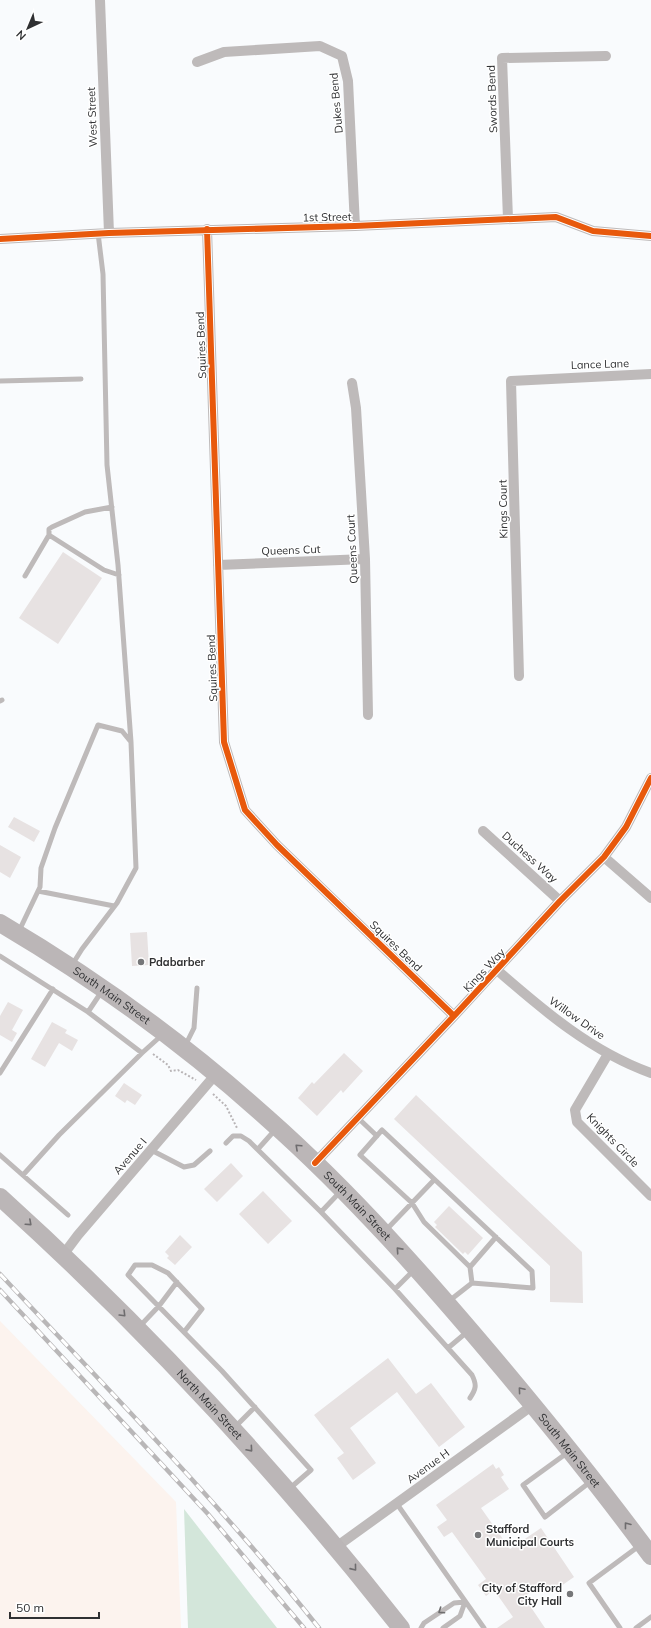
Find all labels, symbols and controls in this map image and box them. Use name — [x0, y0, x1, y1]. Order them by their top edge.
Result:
north arrow — [8, 8, 48, 48]
text: N — [13, 27, 29, 43]
street label: Swords Bend — [484, 65, 500, 133]
street label: Dukes Bend — [326, 72, 346, 134]
street label: West Street — [84, 87, 100, 147]
street label: 1st Street — [302, 210, 352, 224]
street label: Squires Bend — [193, 311, 209, 379]
street label: Lance Lane — [571, 356, 629, 372]
street label: Kings Court — [495, 479, 511, 539]
street label: Queens Court — [343, 514, 361, 584]
street label: Queens Cut — [261, 542, 321, 558]
street label: Squires Bend — [204, 634, 220, 702]
street label: Duchess Way — [499, 828, 561, 886]
street label: Squires Bend — [367, 918, 425, 974]
street label: Kings Way — [460, 945, 508, 995]
place label: Pdabarber — [149, 955, 206, 969]
marker: Pdabarber — [136, 957, 146, 967]
street label: South Main Street — [70, 963, 153, 1027]
street label: Willow Drive — [546, 994, 608, 1042]
street label: Knights Circle — [584, 1110, 642, 1170]
street label: Avenue I — [110, 1135, 150, 1177]
one-way arrow — [295, 1144, 303, 1152]
street label: South Main Street — [321, 1168, 394, 1243]
one-way arrow — [24, 1219, 32, 1226]
one-way arrow — [397, 1247, 404, 1254]
one-way arrow — [118, 1309, 126, 1316]
street label: North Main Street — [174, 1366, 246, 1442]
one-way arrow — [518, 1388, 525, 1395]
street label: South Main Street — [535, 1410, 603, 1490]
one-way arrow — [246, 1444, 253, 1451]
street label: Avenue H — [404, 1446, 452, 1486]
place label: Stafford Municipal Courts — [486, 1522, 575, 1549]
one-way arrow — [625, 1523, 632, 1530]
marker: Stafford Municipal Courts — [473, 1530, 483, 1540]
one-way arrow — [349, 1564, 356, 1571]
place label: City of Stafford City Hall — [482, 1581, 562, 1608]
marker: City of Stafford City Hall — [565, 1589, 575, 1599]
scale bar — [10, 1594, 99, 1620]
text: 50 m — [16, 1600, 44, 1615]
one-way arrow — [439, 1606, 446, 1613]

